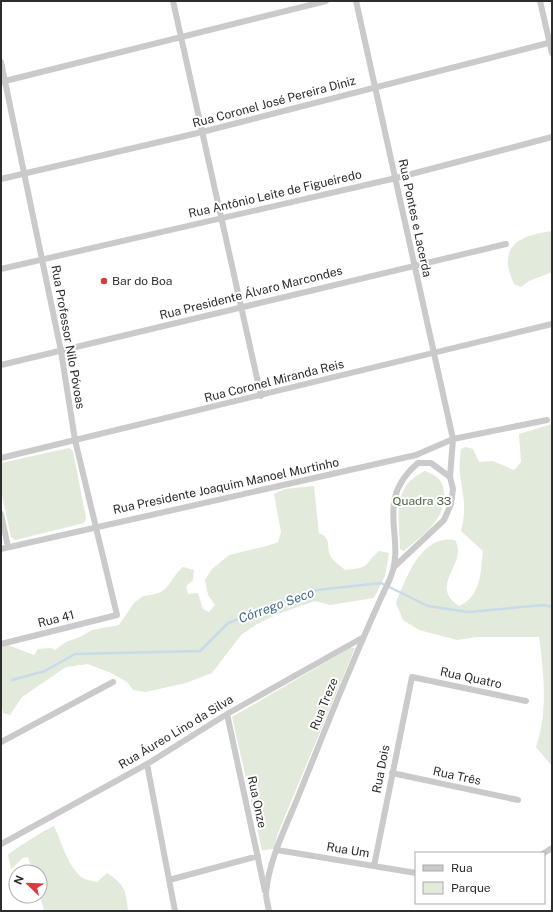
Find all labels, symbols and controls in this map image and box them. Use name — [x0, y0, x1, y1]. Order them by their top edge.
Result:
street label: Rua Coronel José Pereira Diniz — [191, 73, 357, 131]
street label: Rua Pontes e Lacerda — [396, 158, 434, 278]
street label: Rua Antônio Leite de Figueiredo — [187, 167, 363, 221]
street label: Rua Presidente Álvaro Marcondes — [158, 263, 344, 323]
street label: Rua Professor Nilo Póvoas — [48, 264, 88, 410]
place label: Bar do Boa — [112, 274, 172, 288]
marker: Bar do Boa — [99, 276, 109, 286]
street label: Rua Coronel Miranda Reis — [203, 357, 345, 405]
street label: Rua Presidente Joaquim Manoel Murtinho — [112, 455, 340, 517]
park label: Quadra 33 — [393, 494, 451, 508]
water label: Córrego Seco — [236, 585, 316, 626]
street label: Rua 41 — [36, 608, 76, 630]
street label: Rua Quatro — [439, 665, 503, 691]
street label: Rua Treze — [307, 676, 341, 732]
street label: Rua Áureo Lino da Silva — [116, 692, 236, 772]
street label: Rua Dois — [369, 744, 393, 794]
street label: Rua Três — [432, 764, 482, 788]
street label: Rua Onze — [245, 775, 269, 829]
street label: Rua Um — [326, 840, 370, 860]
legend — [415, 852, 545, 904]
text: Rua — [451, 861, 473, 875]
north arrow — [8, 864, 48, 904]
text: N — [12, 874, 26, 886]
text: Parque — [451, 881, 491, 895]

